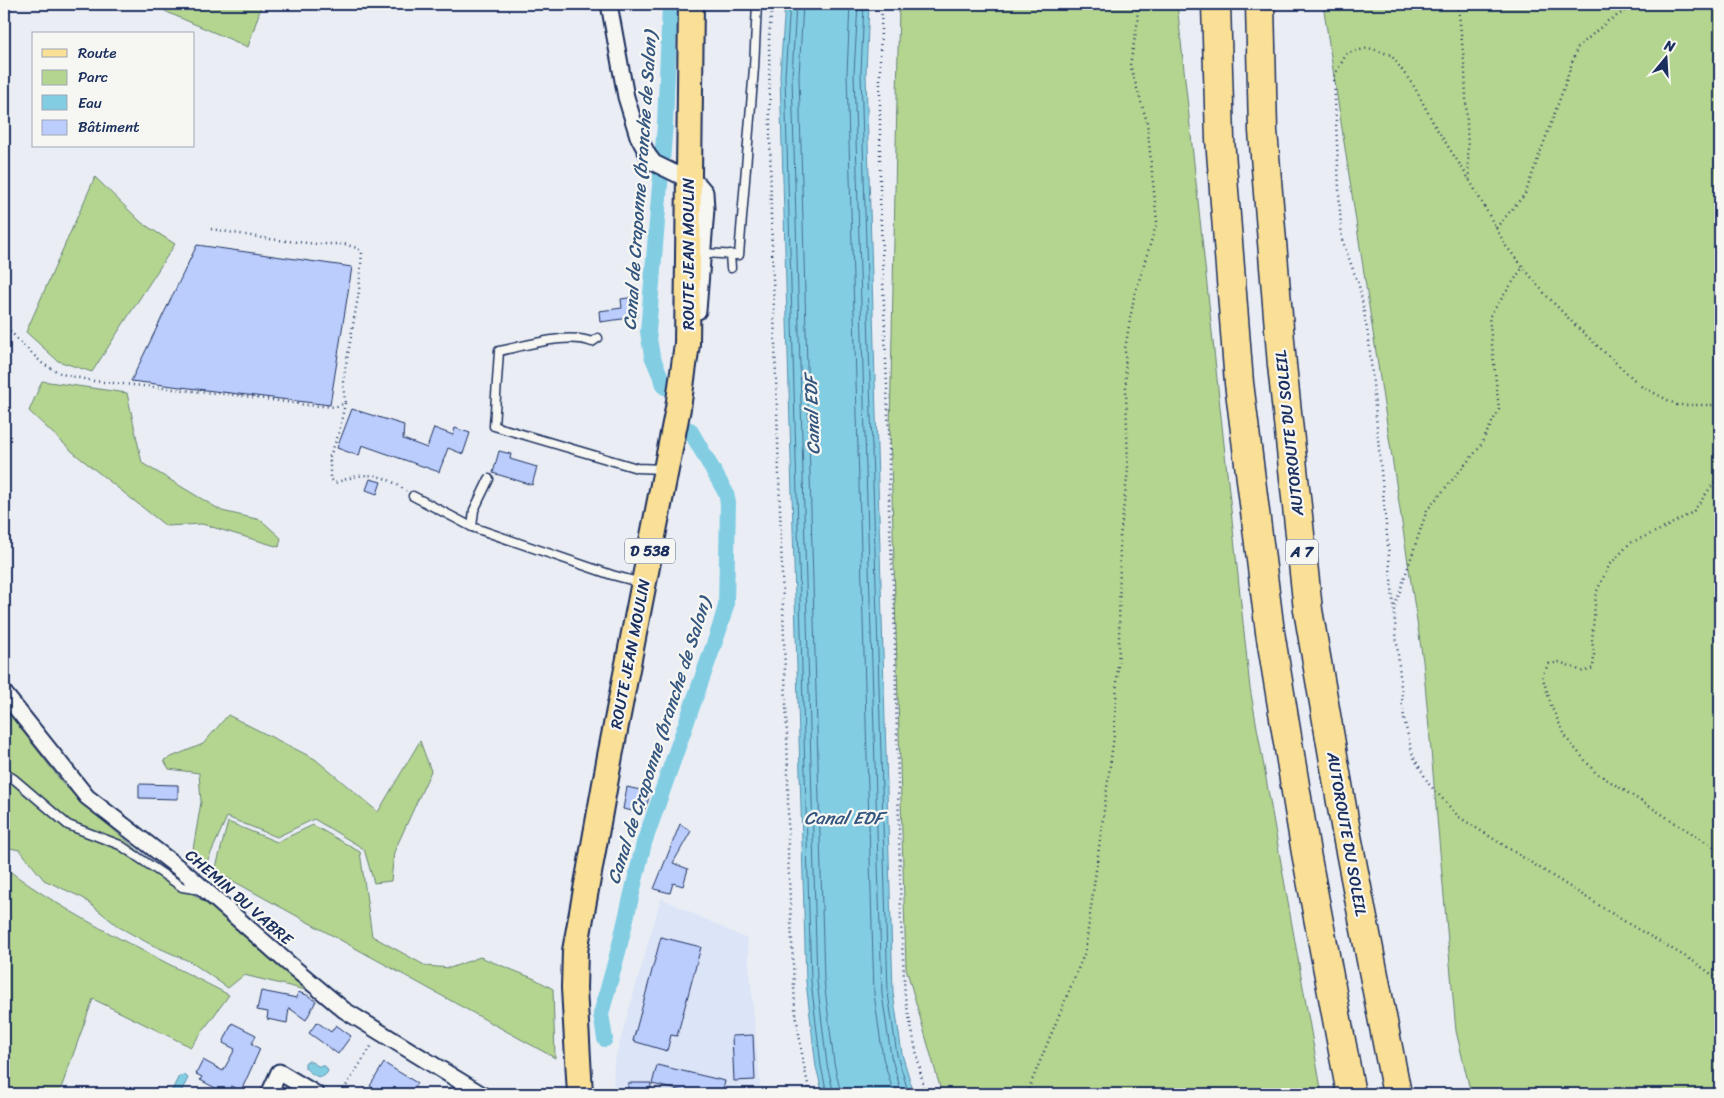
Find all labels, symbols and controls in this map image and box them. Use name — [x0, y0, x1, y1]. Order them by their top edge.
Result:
water label: Canal de Craponne (branche de Salon) — [614, 27, 667, 331]
legend — [32, 32, 195, 148]
north arrow — [1642, 32, 1692, 82]
text: N — [1660, 32, 1679, 60]
text: Route — [78, 40, 117, 66]
text: Parc — [78, 64, 108, 90]
text: Eau — [78, 90, 102, 116]
text: Bâtiment — [78, 114, 140, 140]
street label: ROUTE JEAN MOULIN — [674, 178, 703, 330]
street label: AUTOROUTE DU SOLEIL — [1266, 348, 1312, 518]
water label: Canal EDF — [794, 371, 829, 455]
road number: D 538 — [625, 538, 675, 564]
road number: A 7 — [1286, 540, 1318, 564]
street label: ROUTE JEAN MOULIN — [601, 577, 659, 731]
water label: Canal de Craponne (branche de Salon) — [598, 591, 722, 888]
street label: AUTOROUTE DU SOLEIL — [1318, 749, 1376, 919]
water label: Canal EDF — [804, 802, 888, 834]
street label: CHEMIN DU VABRE — [178, 841, 301, 953]

